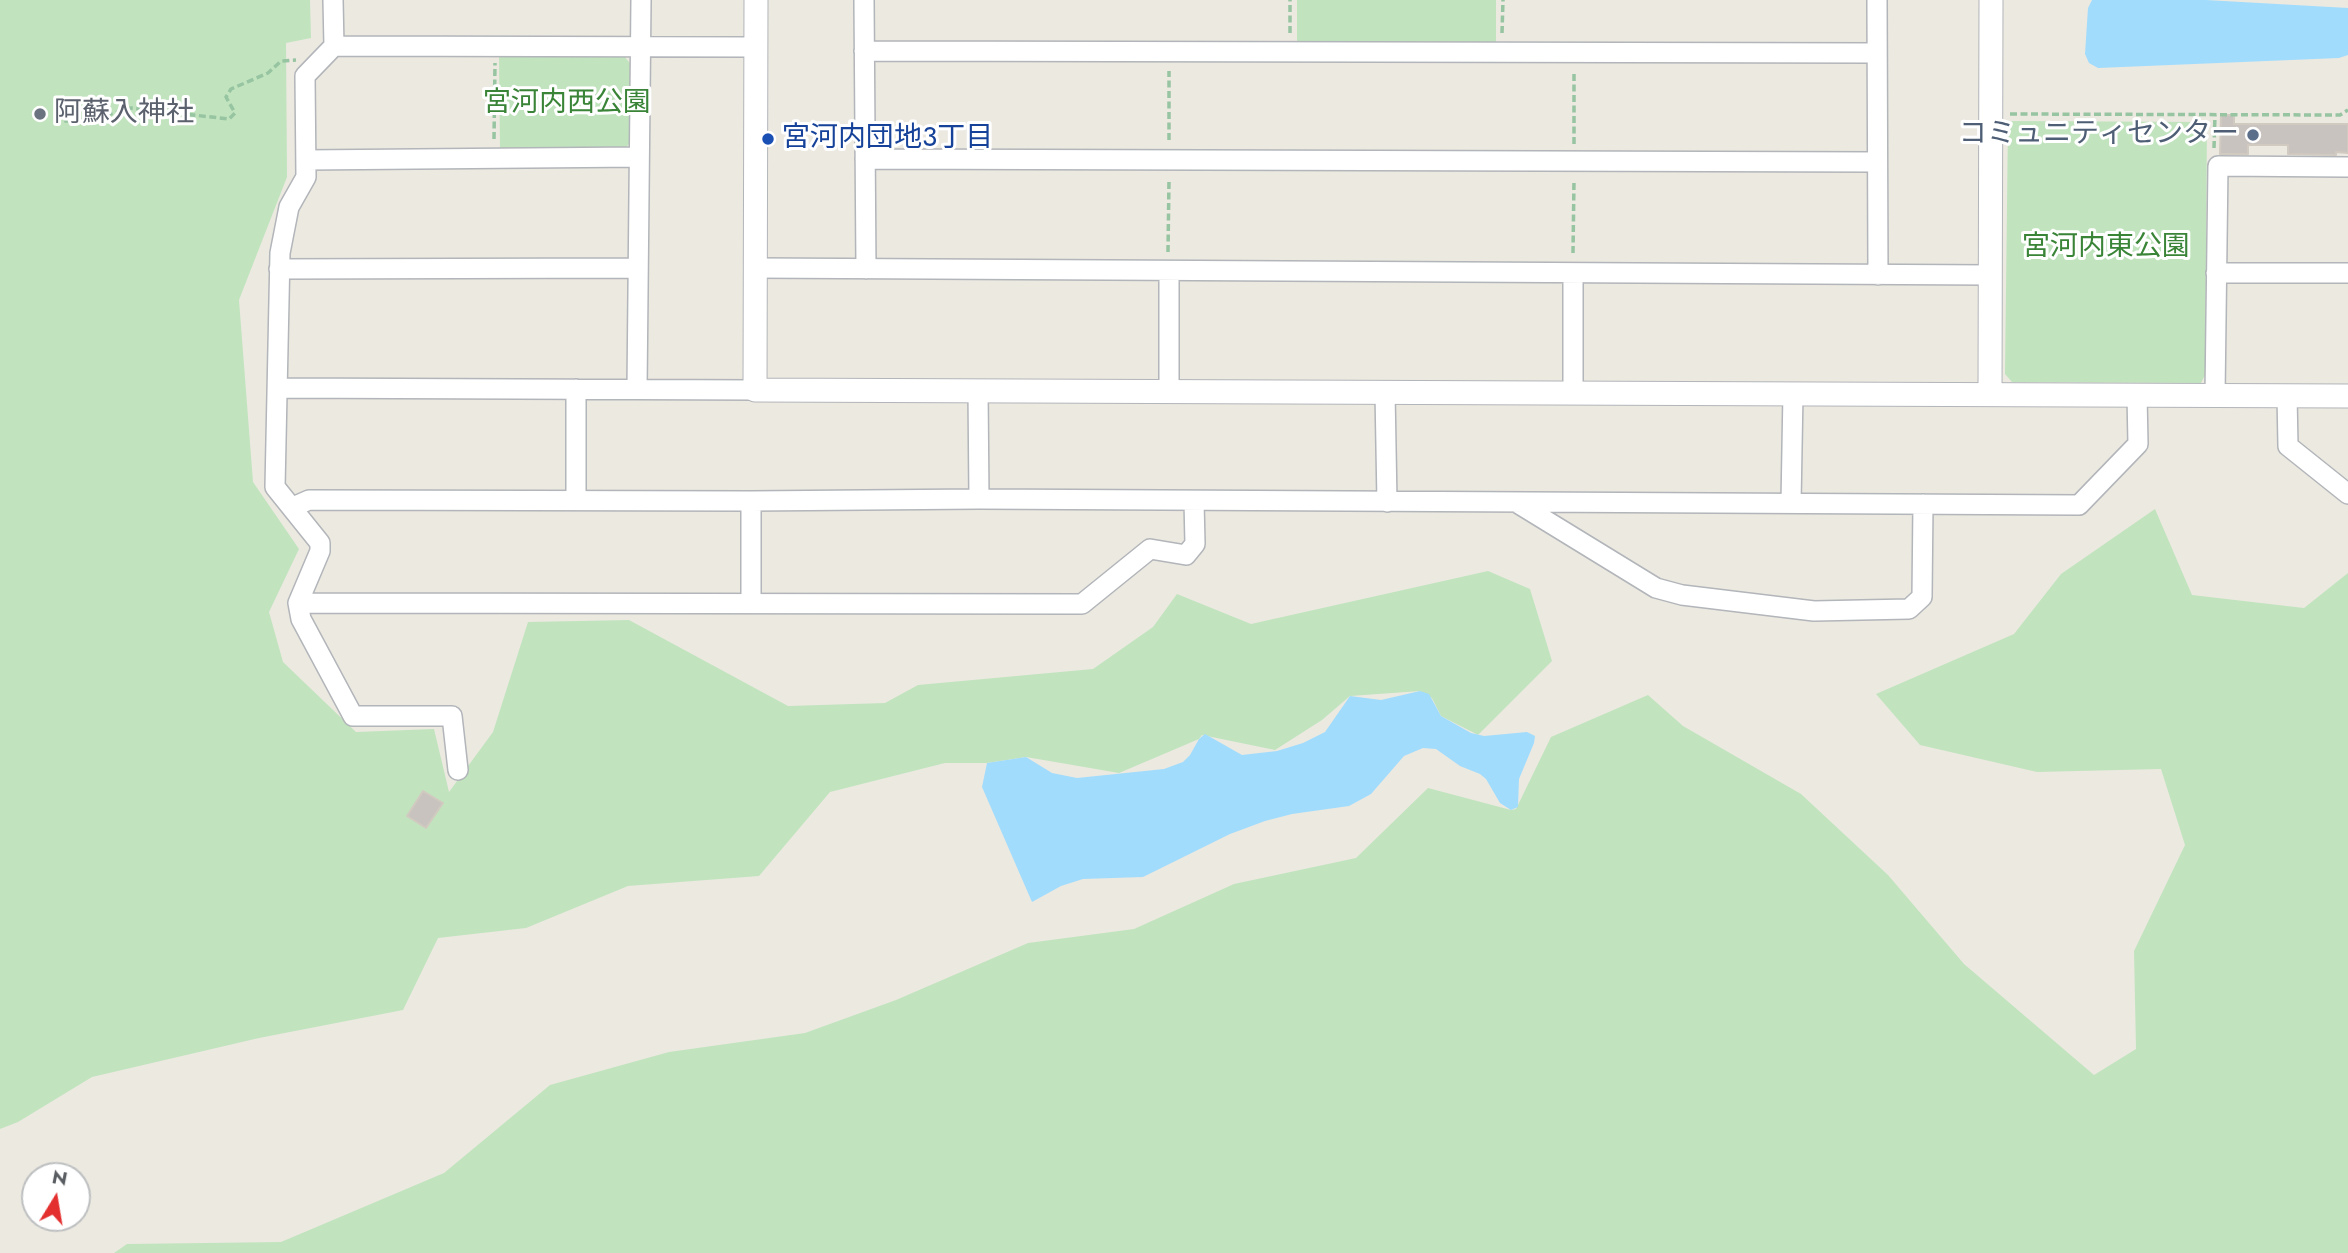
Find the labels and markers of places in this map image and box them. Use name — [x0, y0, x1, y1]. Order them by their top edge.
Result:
place label: 阿蘇入神社 — [54, 97, 194, 131]
marker: 阿蘇入神社 — [32, 106, 48, 122]
place label: コミュニティセンター — [1959, 118, 2239, 152]
place label: 宮河内団地3丁目 — [782, 122, 993, 156]
marker: コミュニティセンター — [2245, 127, 2261, 143]
marker: 宮河内団地3丁目 — [760, 131, 776, 147]

